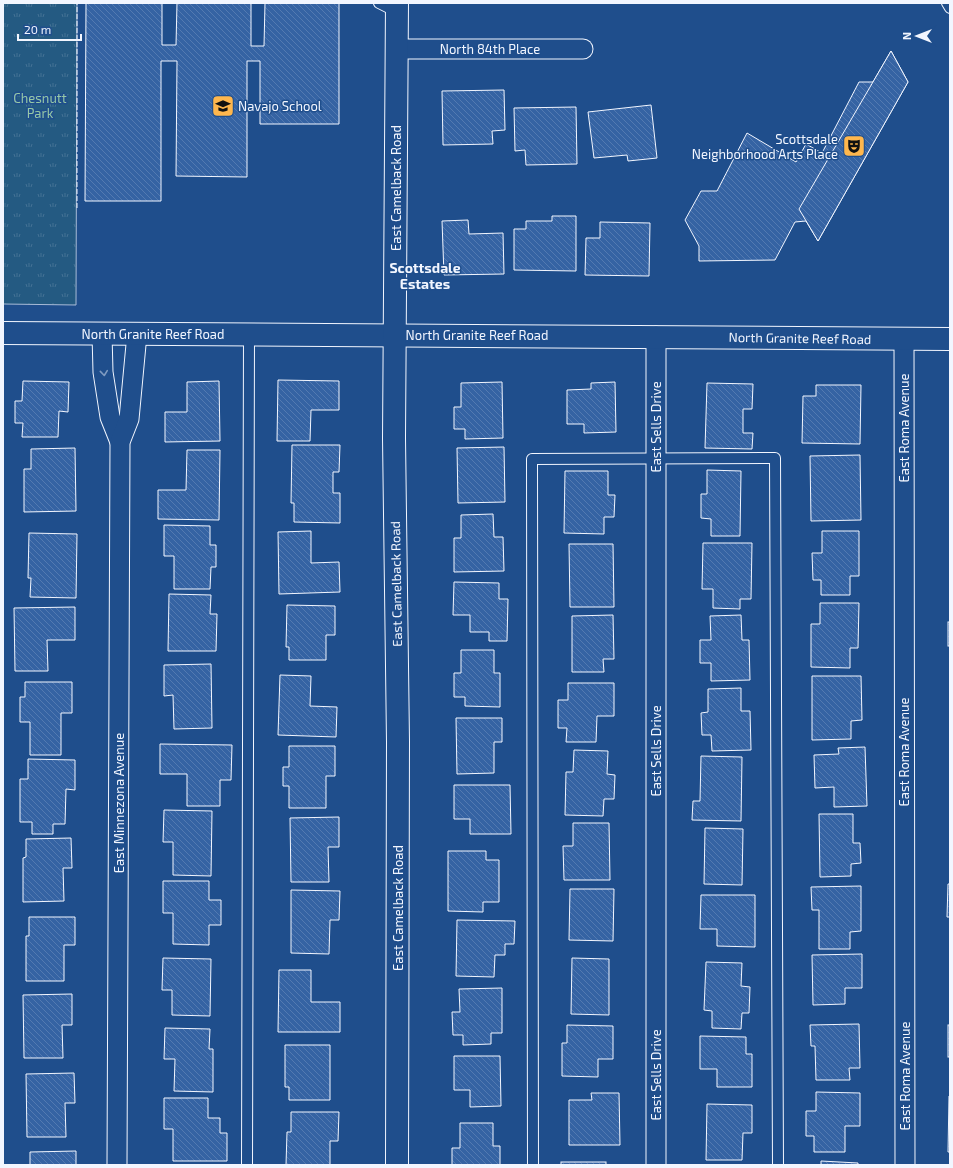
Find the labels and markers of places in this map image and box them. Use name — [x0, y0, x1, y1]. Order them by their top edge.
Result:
school or university icon: Navajo School — [210, 93, 236, 119]
place label: Navajo School — [238, 98, 322, 114]
place label: Scottsdale Neighborhood Arts Place — [692, 131, 838, 162]
theatre icon: Scottsdale Neighborhood Arts Place — [841, 133, 867, 159]

